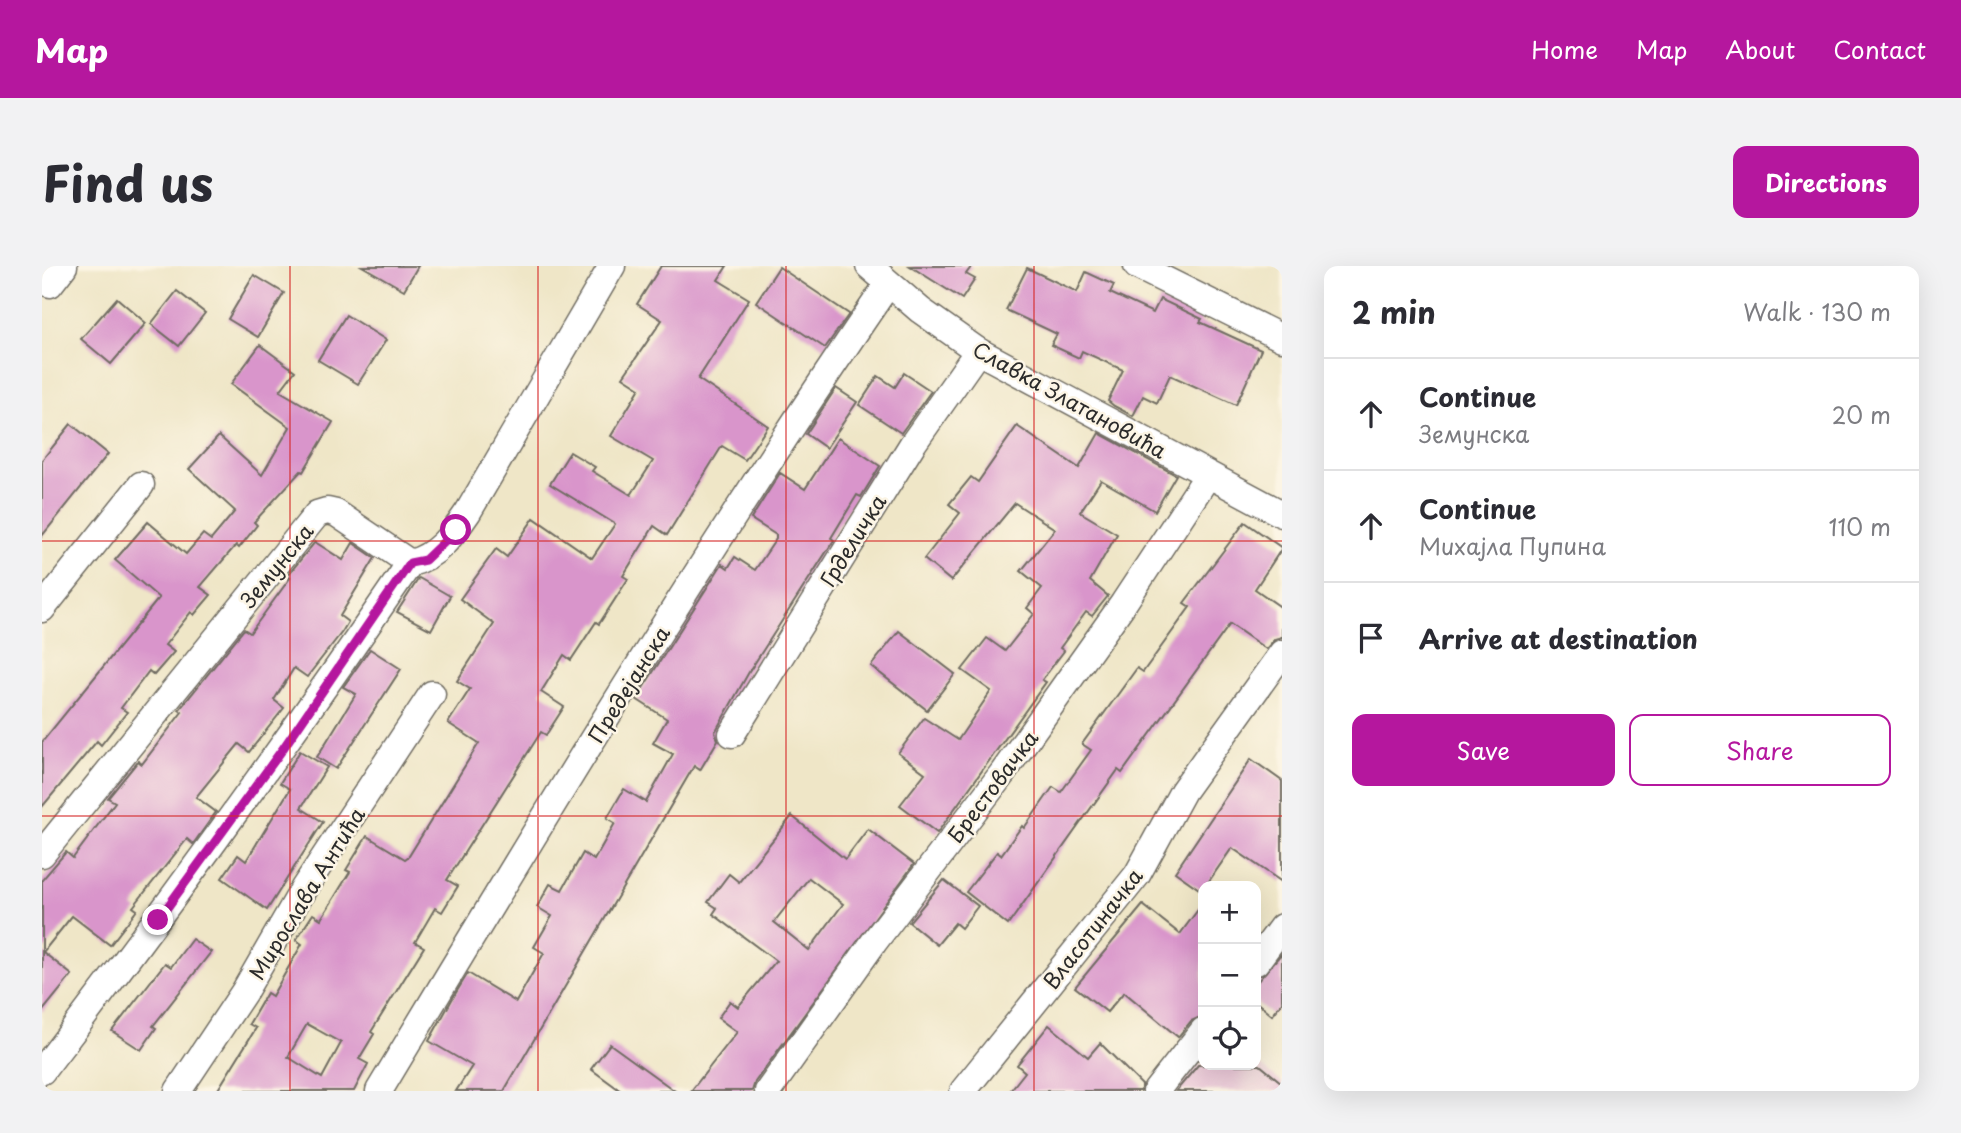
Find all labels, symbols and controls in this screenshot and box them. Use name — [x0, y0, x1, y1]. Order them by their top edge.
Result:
text: Map — [35, 24, 108, 74]
text: Home — [1531, 31, 1598, 67]
text: Map — [1636, 31, 1687, 67]
text: About — [1725, 31, 1795, 67]
text: Contact — [1833, 31, 1926, 67]
text: Find us — [42, 145, 213, 219]
button: Directions — [1733, 146, 1919, 218]
text: 2 min — [1352, 289, 1436, 334]
text: Walk · 130 m — [1743, 294, 1891, 329]
street label: Славка Златановића — [967, 332, 1173, 466]
text: Continue — [1419, 377, 1536, 416]
icon: ahead — [1352, 395, 1390, 433]
text: 20 m — [1832, 397, 1891, 432]
text: Земунска — [1419, 416, 1529, 451]
street label: Грделичка — [811, 487, 893, 592]
text: Continue — [1419, 489, 1536, 528]
icon: ahead — [1352, 507, 1390, 545]
text: 110 m — [1829, 509, 1891, 544]
route start — [440, 514, 471, 545]
street label: Земунска — [232, 516, 320, 614]
text: Михајла Пупина — [1419, 528, 1606, 563]
street label: Предејанска — [579, 619, 677, 749]
icon: arrive — [1352, 619, 1390, 657]
text: Arrive at destination — [1419, 619, 1698, 658]
button: Save — [1352, 714, 1615, 786]
button: Share — [1629, 714, 1891, 786]
street label: Брестовачка — [939, 722, 1045, 849]
street label: Мирослава Антића — [240, 800, 372, 985]
street label: Власотиначка — [1034, 860, 1150, 995]
map controls — [1198, 881, 1261, 1070]
button: + — [1198, 881, 1261, 944]
route end — [142, 904, 173, 935]
button: − — [1198, 944, 1261, 1007]
button: locate — [1198, 1007, 1261, 1070]

